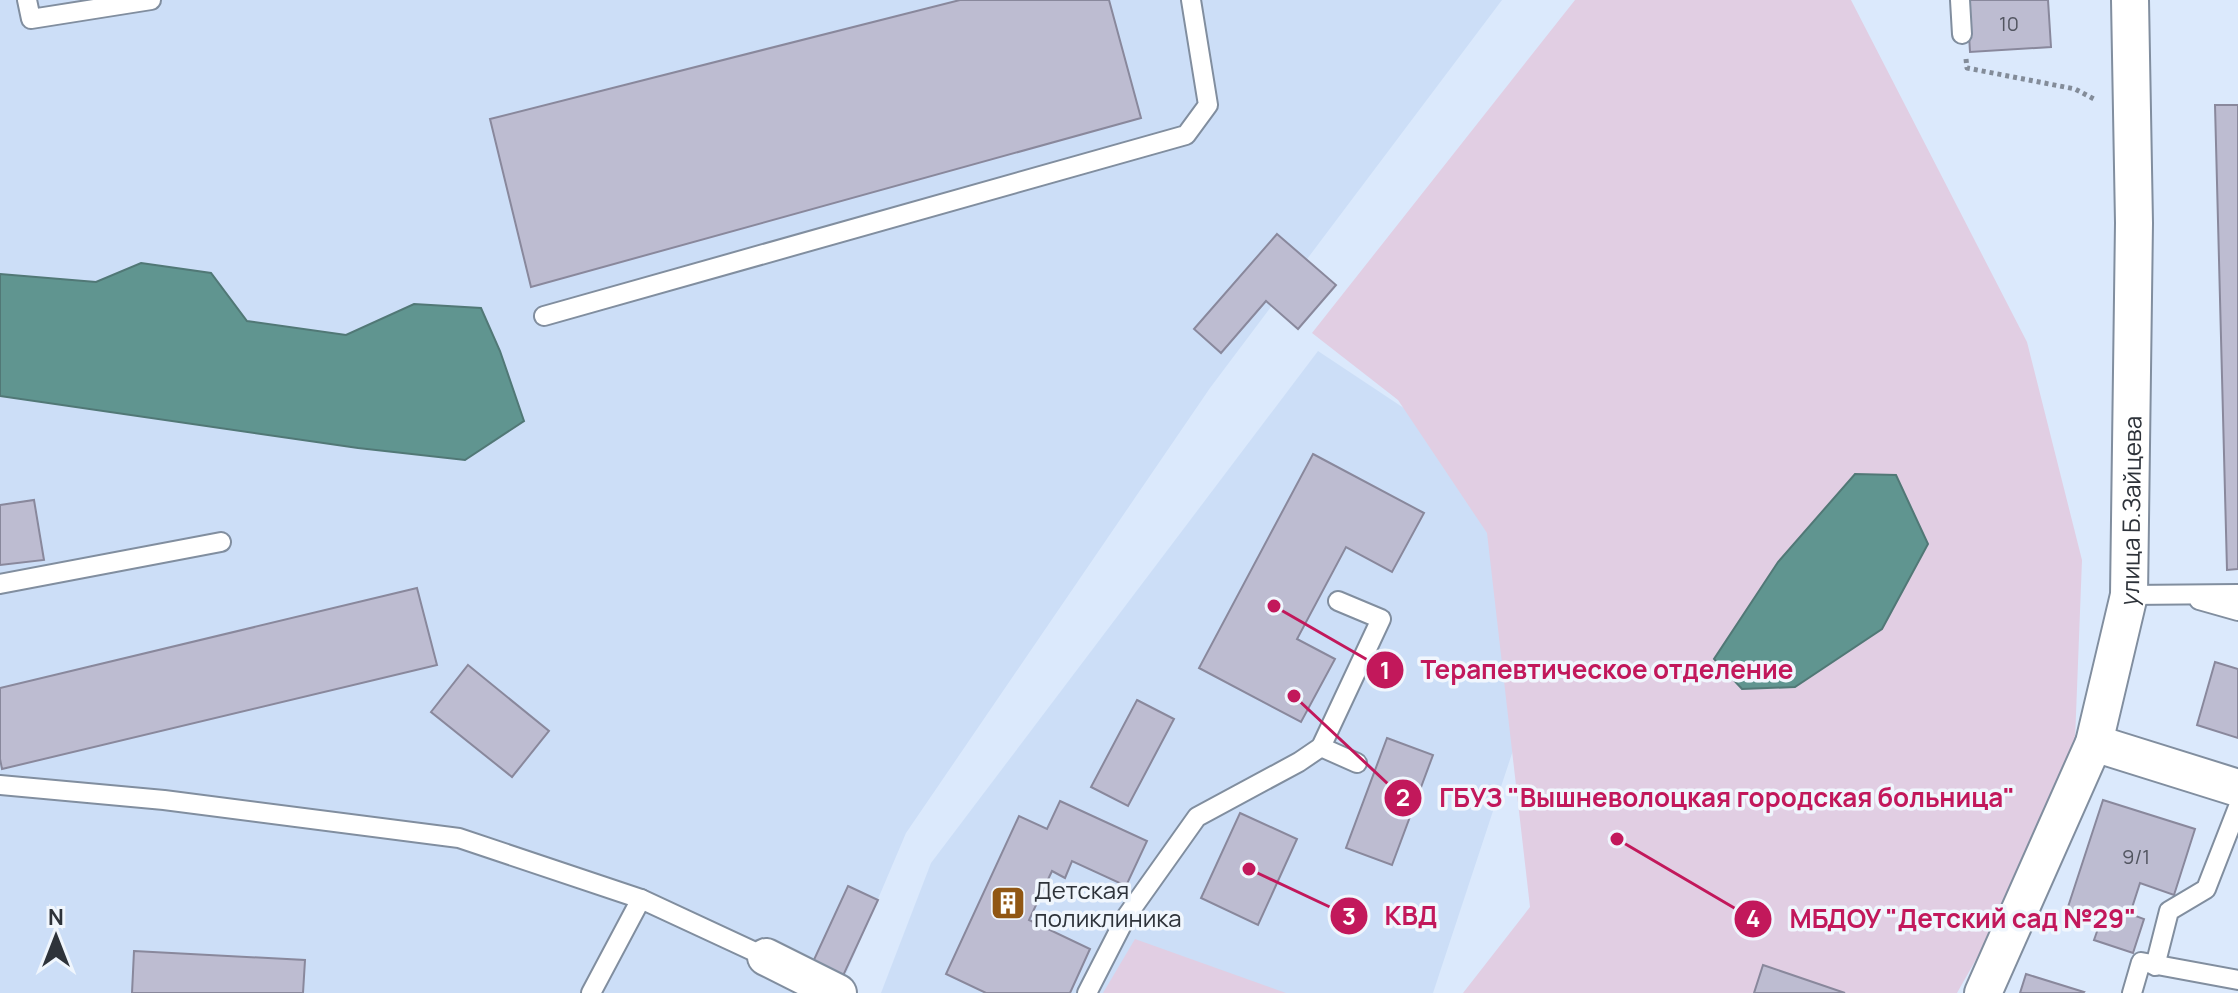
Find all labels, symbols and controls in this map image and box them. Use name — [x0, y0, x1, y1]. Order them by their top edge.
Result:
house number: 10 — [1999, 10, 2019, 37]
street label: улица Б.Зайцева — [2111, 416, 2148, 609]
callout: Терапевтическое отделение — [1365, 645, 1810, 695]
text: Терапевтическое отделение — [1421, 651, 1793, 687]
text: 1 — [1380, 653, 1390, 686]
callout: ГБУЗ "Вышневолоцкая городская больница" — [1383, 773, 2031, 823]
text: ГБУЗ "Вышневолоцкая городская больница" — [1439, 779, 2015, 815]
text: 2 — [1396, 780, 1410, 813]
house number: 9/1 — [2122, 843, 2150, 870]
place label: Детская поликлиника — [1034, 873, 1182, 934]
building icon: Детская поликлиника — [989, 884, 1027, 922]
callout: КВД — [1329, 891, 1453, 941]
callout: МБДОУ "Детский сад №29" — [1733, 894, 2153, 944]
north arrow — [16, 897, 96, 977]
text: КВД — [1385, 897, 1437, 933]
text: 3 — [1342, 899, 1356, 932]
text: МБДОУ "Детский сад №29" — [1790, 900, 2136, 936]
text: 4 — [1746, 901, 1760, 934]
text: N — [48, 902, 64, 932]

